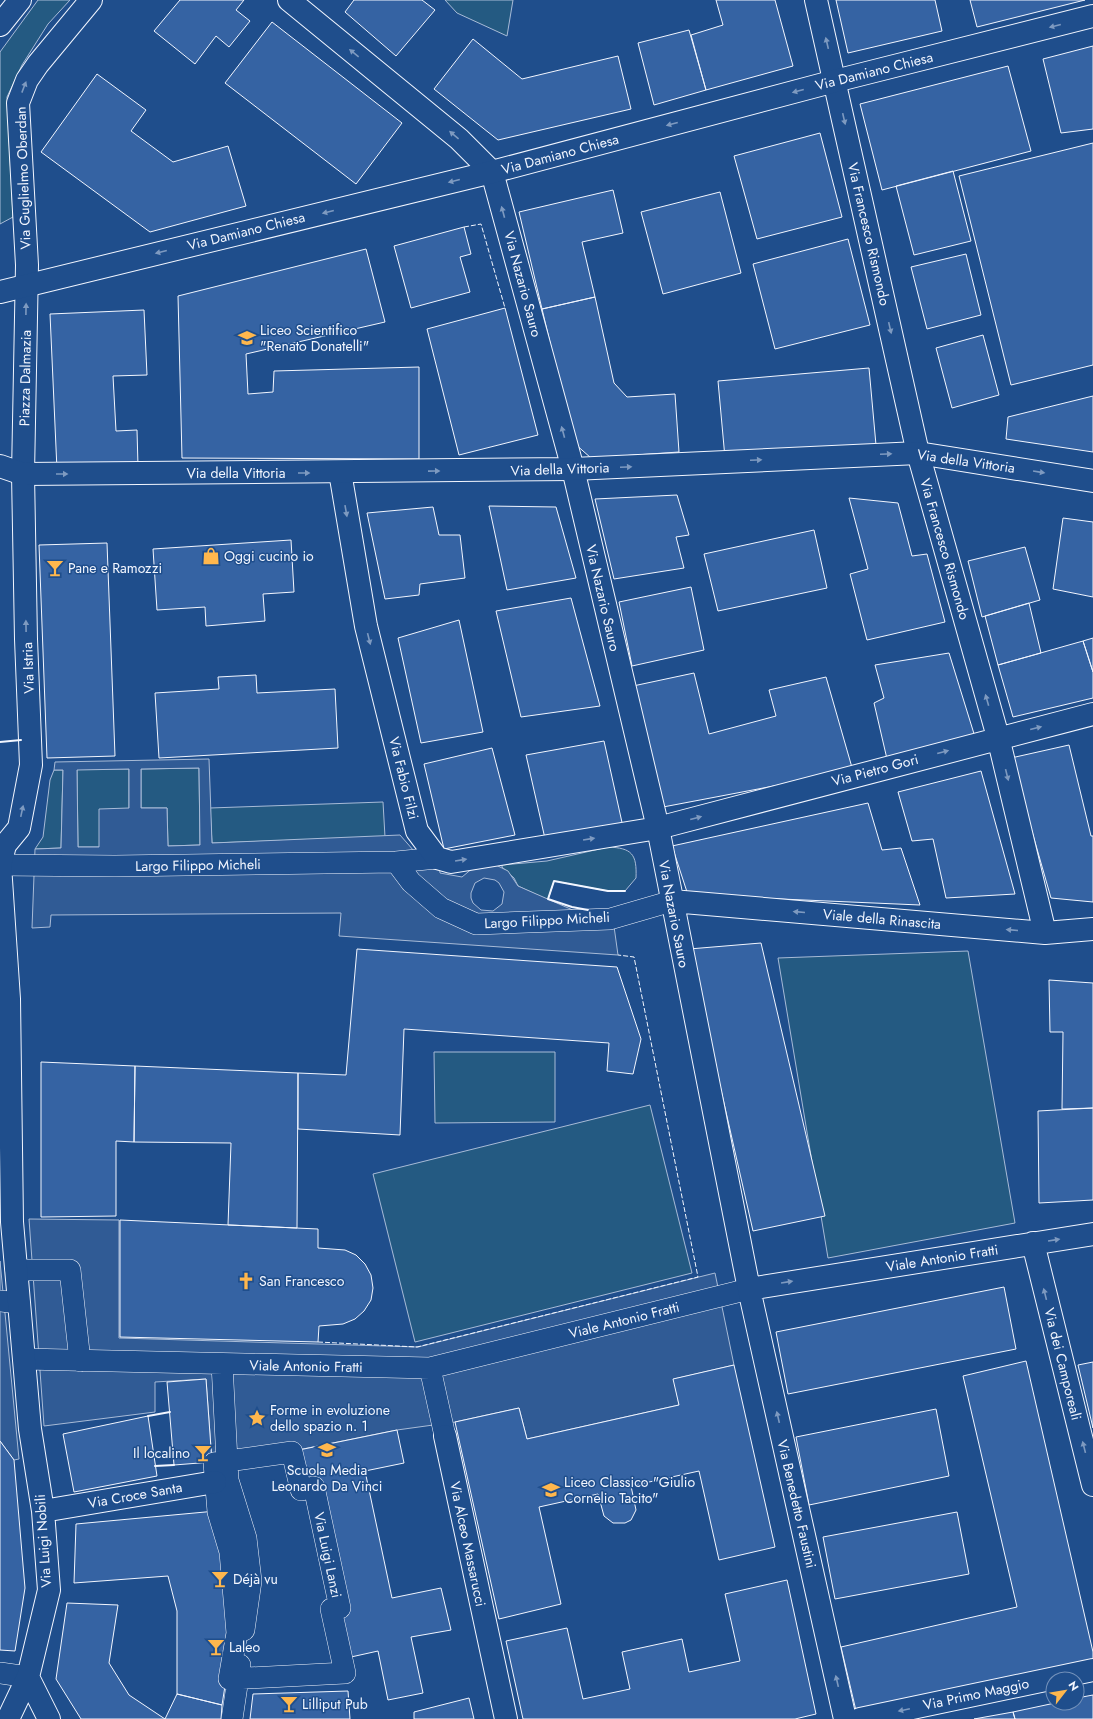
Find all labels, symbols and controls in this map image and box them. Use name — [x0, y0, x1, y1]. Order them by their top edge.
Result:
one-way arrow — [1049, 23, 1061, 29]
one-way arrow — [823, 37, 829, 49]
street label: Via Damiano Chiesa — [813, 47, 935, 95]
one-way arrow — [348, 48, 359, 57]
one-way arrow — [22, 81, 28, 93]
one-way arrow — [791, 88, 803, 94]
street label: Via Guglielmo Oberdan — [11, 106, 35, 250]
one-way arrow — [841, 113, 847, 125]
one-way arrow — [666, 121, 678, 127]
street label: Via Damiano Chiesa — [499, 129, 621, 179]
one-way arrow — [449, 131, 459, 139]
street label: Via Francesco Rismondo — [843, 161, 895, 308]
one-way arrow — [448, 178, 460, 184]
one-way arrow — [500, 205, 506, 217]
street label: Via Damiano Chiesa — [185, 207, 307, 255]
one-way arrow — [322, 209, 334, 215]
street label: Via Nazario Sauro — [499, 229, 547, 339]
one-way arrow — [154, 249, 166, 255]
one-way arrow — [23, 302, 29, 315]
place label: Liceo Scientifico "Renato Donatelli" — [260, 320, 369, 356]
one-way arrow — [888, 322, 894, 334]
school or university icon: Liceo Scientifico "Renato Donatelli" — [237, 328, 257, 348]
street label: Piazza Dalmazia — [14, 330, 36, 426]
one-way arrow — [560, 425, 566, 437]
street label: Via della Vittoria — [916, 444, 1016, 478]
one-way arrow — [880, 451, 893, 457]
street label: Via della Vittoria — [510, 457, 610, 481]
one-way arrow — [750, 457, 762, 464]
street label: Via della Vittoria — [187, 463, 285, 483]
one-way arrow — [620, 463, 632, 470]
one-way arrow — [428, 468, 441, 474]
one-way arrow — [1033, 469, 1045, 475]
one-way arrow — [298, 470, 311, 476]
one-way arrow — [56, 471, 69, 477]
street label: Via Francesco Rismondo — [915, 476, 975, 622]
one-way arrow — [343, 505, 349, 517]
street label: Via Nazario Sauro — [581, 543, 625, 654]
shop icon: Oggi cucino io — [201, 546, 221, 566]
place label: Oggi cucino io — [224, 546, 314, 566]
bar icon: Pane e Ramozzi — [45, 558, 65, 578]
place label: Pane e Ramozzi — [68, 558, 162, 578]
one-way arrow — [23, 619, 29, 632]
one-way arrow — [366, 633, 372, 645]
street label: Via Istria — [17, 642, 39, 694]
one-way arrow — [984, 694, 990, 706]
one-way arrow — [1030, 725, 1042, 731]
street label: Via Fabio Filzi — [384, 735, 424, 821]
street label: Via Pietro Gori — [829, 749, 921, 791]
one-way arrow — [937, 749, 949, 755]
one-way arrow — [1004, 769, 1010, 781]
one-way arrow — [19, 805, 25, 817]
one-way arrow — [690, 815, 702, 821]
one-way arrow — [583, 836, 595, 842]
street label: Largo Filippo Micheli — [135, 854, 261, 876]
one-way arrow — [455, 857, 467, 863]
street label: Via Nazario Sauro — [654, 859, 694, 970]
street label: Viale della Rinascita — [822, 904, 942, 934]
street label: Largo Filippo Micheli — [484, 907, 610, 933]
one-way arrow — [793, 909, 805, 915]
one-way arrow — [1006, 926, 1018, 933]
one-way arrow — [1048, 1237, 1060, 1243]
street label: Viale Antonio Fratti — [884, 1239, 1000, 1277]
church icon: San Francesco — [236, 1271, 256, 1291]
place label: San Francesco — [259, 1271, 345, 1291]
one-way arrow — [781, 1279, 794, 1285]
one-way arrow — [1042, 1288, 1048, 1300]
street label: Viale Antonio Fratti — [567, 1297, 681, 1343]
street label: Via dei Camporeali — [1039, 1306, 1087, 1422]
street label: Viale Antonio Fratti — [249, 1355, 363, 1377]
place label: Forme in evoluzione dello spazio n. 1 — [270, 1400, 390, 1436]
place icon: Forme in evoluzione dello spazio n. 1 — [247, 1408, 267, 1428]
one-way arrow — [774, 1411, 780, 1424]
street label: Via Benedetto Faustini — [772, 1438, 822, 1570]
school or university icon: Scuola Media Leonardo Da Vinci — [317, 1440, 337, 1460]
one-way arrow — [1080, 1441, 1086, 1454]
place label: Il localino — [133, 1443, 190, 1463]
bar icon: Il localino — [193, 1443, 213, 1463]
place label: Scuola Media Leonardo Da Vinci — [272, 1460, 382, 1496]
place label: Liceo Classico "Giulio Cornelio Tacito" — [564, 1472, 695, 1508]
street label: Via Croce Santa — [86, 1477, 184, 1513]
street label: Via Alceo Massarucci — [445, 1480, 491, 1608]
school or university icon: Liceo Classico "Giulio Cornelio Tacito" — [541, 1480, 561, 1500]
street label: Via Luigi Nobili — [30, 1494, 56, 1588]
street label: Via Luigi Lanzi — [309, 1510, 347, 1600]
bar icon: Déjà vu — [210, 1569, 230, 1589]
place label: Déjà vu — [233, 1569, 278, 1589]
bar icon: Laleo — [206, 1637, 226, 1657]
place label: Laleo — [229, 1637, 260, 1657]
north arrow — [1045, 1671, 1085, 1711]
street label: Via Primo Maggio — [921, 1673, 1031, 1715]
one-way arrow — [833, 1675, 839, 1687]
text: N — [1064, 1678, 1083, 1694]
bar icon: Lilliput Pub — [279, 1694, 299, 1714]
place label: Lilliput Pub — [302, 1694, 368, 1714]
one-way arrow — [898, 1707, 910, 1713]

